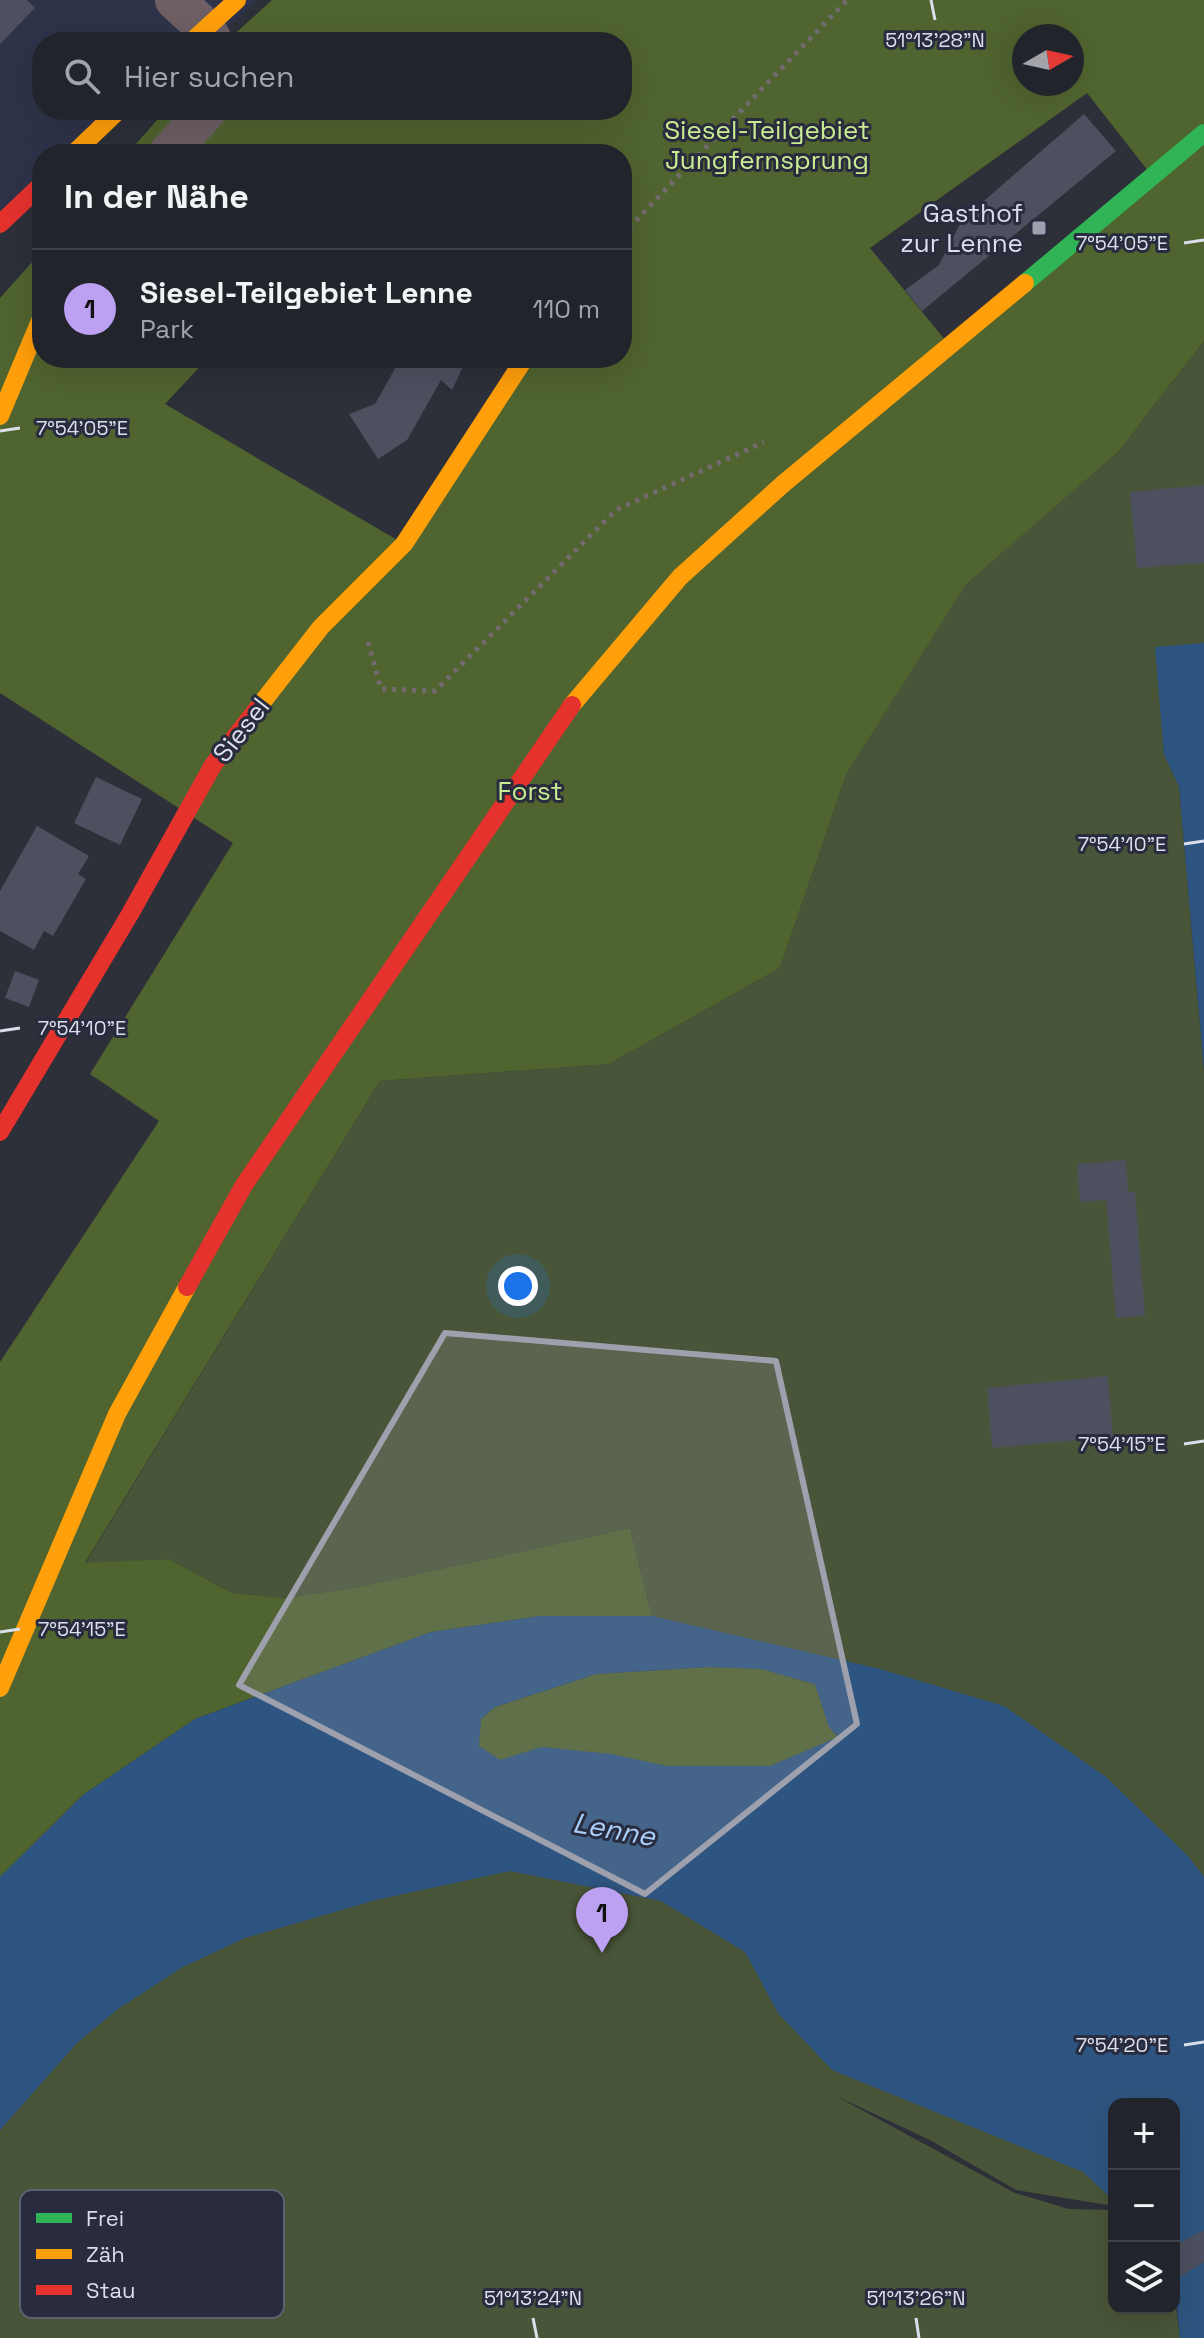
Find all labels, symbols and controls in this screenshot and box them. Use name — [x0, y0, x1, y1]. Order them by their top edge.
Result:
north arrow — [1012, 24, 1084, 96]
text: 51°13'28"N — [885, 27, 985, 53]
search box — [32, 32, 632, 120]
icon: search — [60, 54, 104, 98]
text: Hier suchen — [124, 57, 294, 96]
park label: Siesel-Teilgebiet Jungfernsprung — [664, 113, 870, 177]
text: In der Nähe — [64, 175, 249, 218]
place label: Gasthof zur Lenne — [900, 196, 1023, 260]
marker: Gasthof zur Lenne — [1030, 219, 1048, 237]
text: 7°54'05"E — [1076, 230, 1168, 256]
text: Siesel-Teilgebiet Lenne — [140, 273, 473, 312]
text: 1 — [84, 292, 96, 326]
text: 110 m — [533, 292, 600, 326]
text: Park — [140, 312, 194, 346]
text: 7°54'05"E — [36, 415, 128, 441]
street label: Siesel — [205, 691, 277, 769]
park label: Forst — [498, 774, 562, 808]
text: 7°54'10"E — [1078, 831, 1166, 857]
text: 7°54'10"E — [38, 1015, 126, 1041]
your location — [498, 1266, 538, 1306]
text: 7°54'15"E — [1078, 1431, 1166, 1457]
text: 7°54'15"E — [38, 1616, 126, 1642]
water label: Lenne — [570, 1804, 659, 1854]
pin: 1 — [576, 1887, 628, 1953]
text: 7°54'20"E — [1076, 2032, 1168, 2058]
map controls — [1108, 2098, 1180, 2314]
button: + — [1108, 2098, 1180, 2170]
button: − — [1108, 2170, 1180, 2242]
legend — [20, 2190, 284, 2318]
text: Frei — [86, 2204, 124, 2232]
text: Zäh — [86, 2240, 125, 2268]
button: layers — [1108, 2242, 1180, 2314]
text: Stau — [86, 2276, 135, 2304]
text: 51°13'24"N — [484, 2285, 582, 2311]
text: 51°13'26"N — [866, 2285, 966, 2311]

